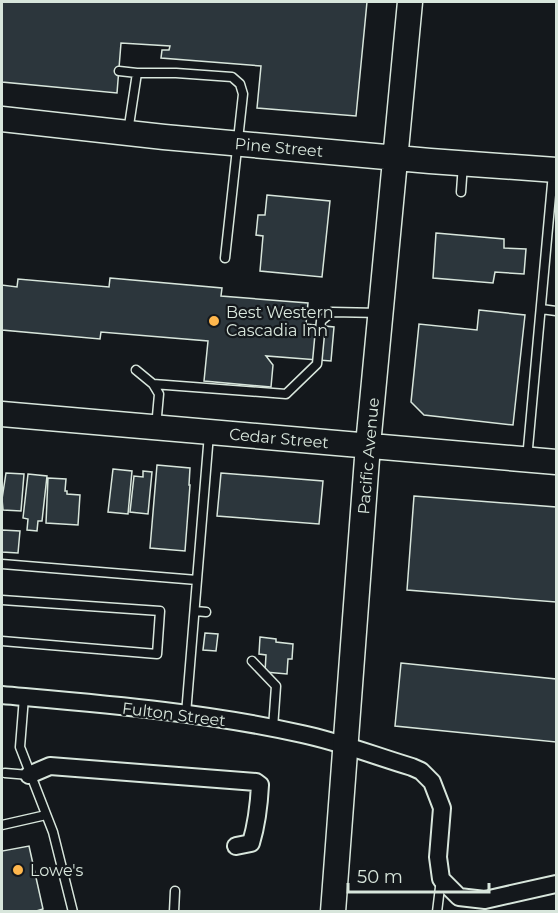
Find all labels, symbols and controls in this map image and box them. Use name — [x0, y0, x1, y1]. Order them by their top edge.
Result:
street label: Pine Street — [234, 134, 325, 161]
place label: Best Western Cascadia Inn — [226, 303, 334, 340]
marker: Best Western Cascadia Inn — [207, 314, 221, 328]
street label: Pacific Avenue — [354, 397, 383, 515]
street label: Cedar Street — [228, 425, 330, 452]
street label: Fulton Street — [121, 699, 227, 730]
scale bar — [348, 856, 489, 894]
place label: Lowe's — [30, 861, 83, 880]
marker: Lowe's — [11, 863, 25, 877]
text: 50 m — [357, 866, 403, 888]

